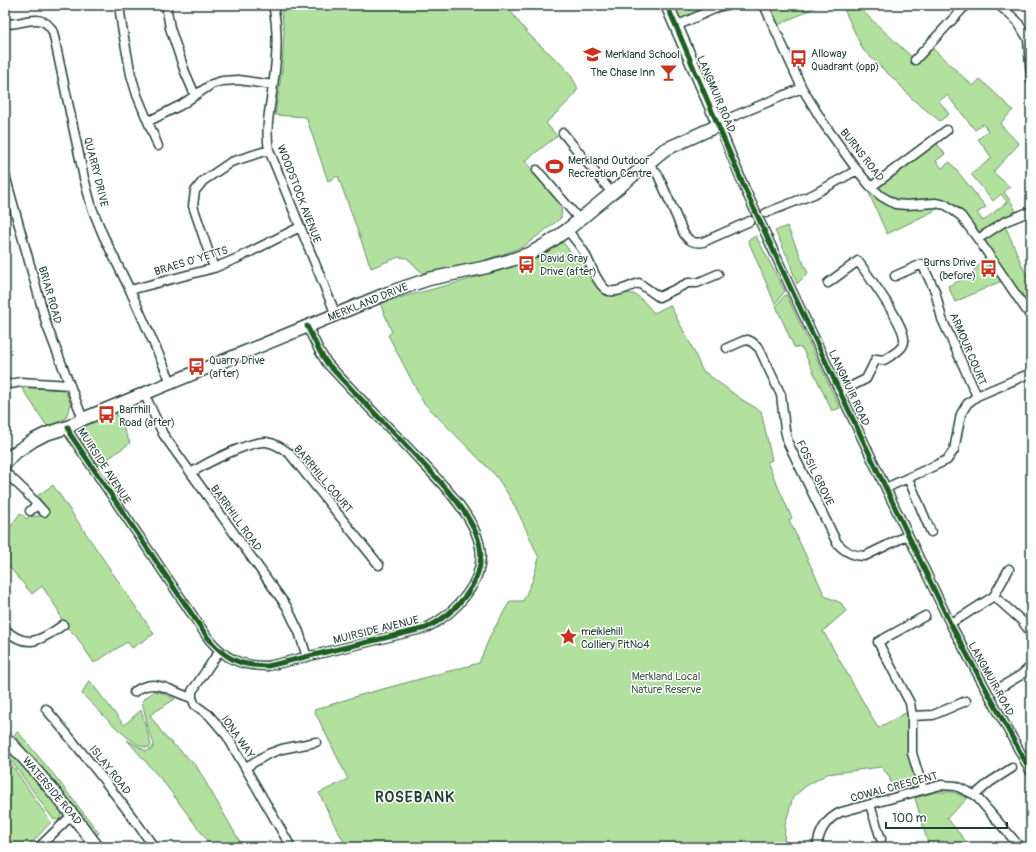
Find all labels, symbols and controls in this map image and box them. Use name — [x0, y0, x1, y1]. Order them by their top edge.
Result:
school or university icon: Merkland School — [582, 44, 602, 64]
place label: Alloway Quadrant (opp) — [811, 47, 879, 73]
place label: Merkland School — [605, 48, 680, 61]
bus stop icon: Alloway Quadrant (opp) — [788, 49, 808, 69]
street label: LANGMUIR ROAD — [694, 53, 738, 135]
bar icon: The Chase Inn — [658, 62, 678, 82]
place label: The Chase Inn — [591, 66, 655, 79]
street label: BURNS ROAD — [837, 126, 887, 184]
street label: QUARRY DRIVE — [81, 136, 111, 208]
street label: WOODSTOCK AVENUE — [274, 143, 324, 245]
place label: Merkland Outdoor Recreation Centre — [568, 154, 652, 180]
sports icon: Merkland Outdoor Recreation Centre — [545, 156, 565, 176]
street label: BRAES O' YETTS — [152, 244, 230, 278]
place label: David Gray Drive (after) — [540, 252, 597, 278]
bus stop icon: David Gray Drive (after) — [517, 254, 537, 274]
place label: Burns Drive (before) — [924, 256, 977, 282]
bus stop icon: Burns Drive (before) — [979, 258, 999, 278]
street label: BRIAR ROAD — [36, 265, 64, 325]
street label: MERKLAND DRIVE — [326, 280, 410, 324]
street label: ARMOUR COURT — [947, 311, 989, 387]
street label: LANGMUIR ROAD — [826, 348, 872, 428]
place label: Quarry Drive (after) — [209, 354, 265, 380]
bus stop icon: Quarry Drive (after) — [186, 356, 206, 376]
place label: Barrhill Road (after) — [119, 403, 175, 429]
bus stop icon: Barrhill Road (after) — [96, 405, 116, 425]
street label: MUIRSIDE AVENUE — [75, 426, 134, 507]
street label: FOSSIL GROVE — [794, 438, 837, 508]
street label: BARRHILL COURT — [291, 443, 355, 515]
street label: BARRHILL ROAD — [208, 482, 264, 554]
street label: MUIRSIDE AVENUE — [332, 613, 420, 647]
place label: meiklehill Colliery PitNo4 — [581, 625, 650, 651]
place icon: meiklehill Colliery PitNo4 — [558, 627, 578, 647]
street label: LANGMUIR ROAD — [965, 640, 1017, 718]
park label: Merkland Local Nature Reserve — [631, 670, 702, 696]
street label: IONA WAY — [219, 713, 258, 761]
street label: ISLAY ROAD — [87, 743, 133, 797]
street label: WATERSIDE ROAD — [20, 754, 84, 828]
street label: COWAL CRESCENT — [849, 769, 939, 805]
district label: ROSEBANK — [375, 788, 455, 807]
scale bar — [886, 804, 1007, 830]
text: 100 m — [892, 811, 927, 826]

